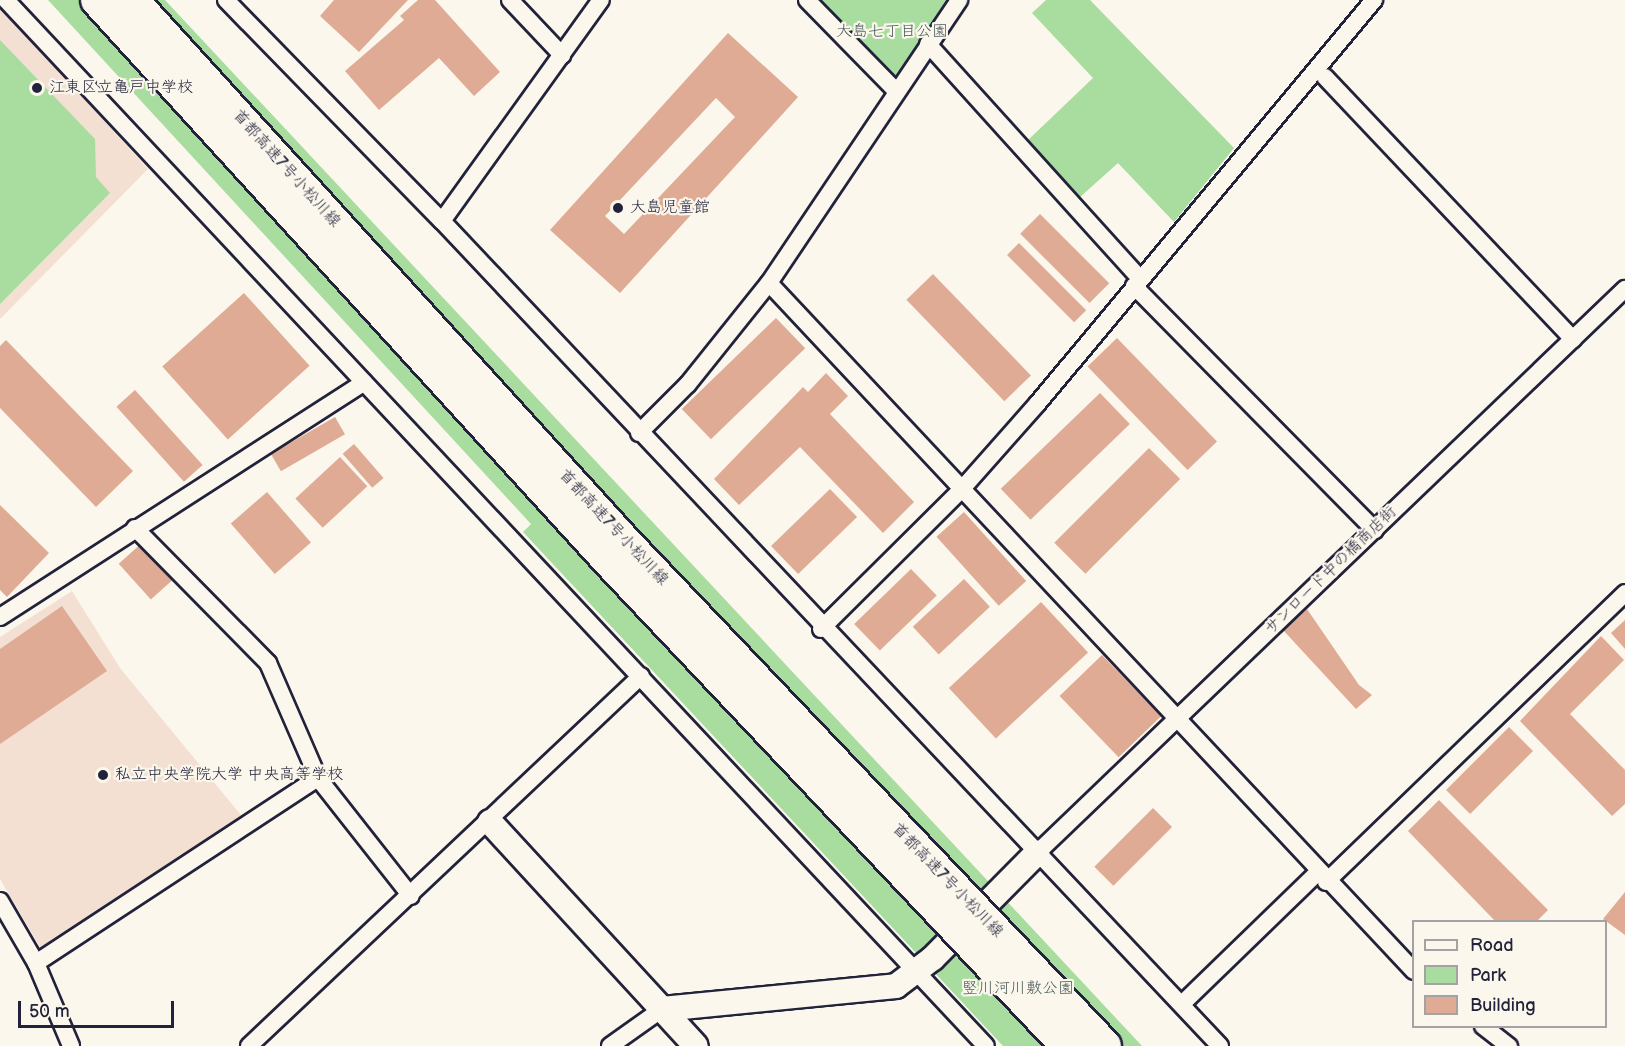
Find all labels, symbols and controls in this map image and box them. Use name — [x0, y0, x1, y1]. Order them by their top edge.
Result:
park label: 大島七丁目公園 — [836, 22, 948, 42]
place label: 江東区立亀戸中学校 — [49, 78, 193, 98]
marker: 江東区立亀戸中学校 — [30, 81, 44, 95]
street label: 首都高速7号小松川線 — [228, 106, 344, 232]
place label: 大島児童館 — [630, 198, 710, 218]
marker: 大島児童館 — [611, 201, 625, 215]
street label: 首都高速7号小松川線 — [554, 466, 672, 590]
street label: サンロード中の橋商店街 — [1261, 503, 1401, 639]
place label: 私立中央学院大学 中央高等学校 — [115, 765, 343, 785]
marker: 私立中央学院大学 中央高等学校 — [96, 768, 110, 782]
street label: 首都高速7号小松川線 — [887, 820, 1007, 942]
legend — [1412, 920, 1607, 1028]
text: Road — [1470, 935, 1514, 956]
text: Park — [1470, 965, 1506, 986]
park label: 竪川河川敷公園 — [962, 979, 1074, 999]
scale bar — [21, 989, 177, 1027]
text: Building — [1470, 995, 1536, 1016]
text: 50 m — [29, 1001, 70, 1022]

